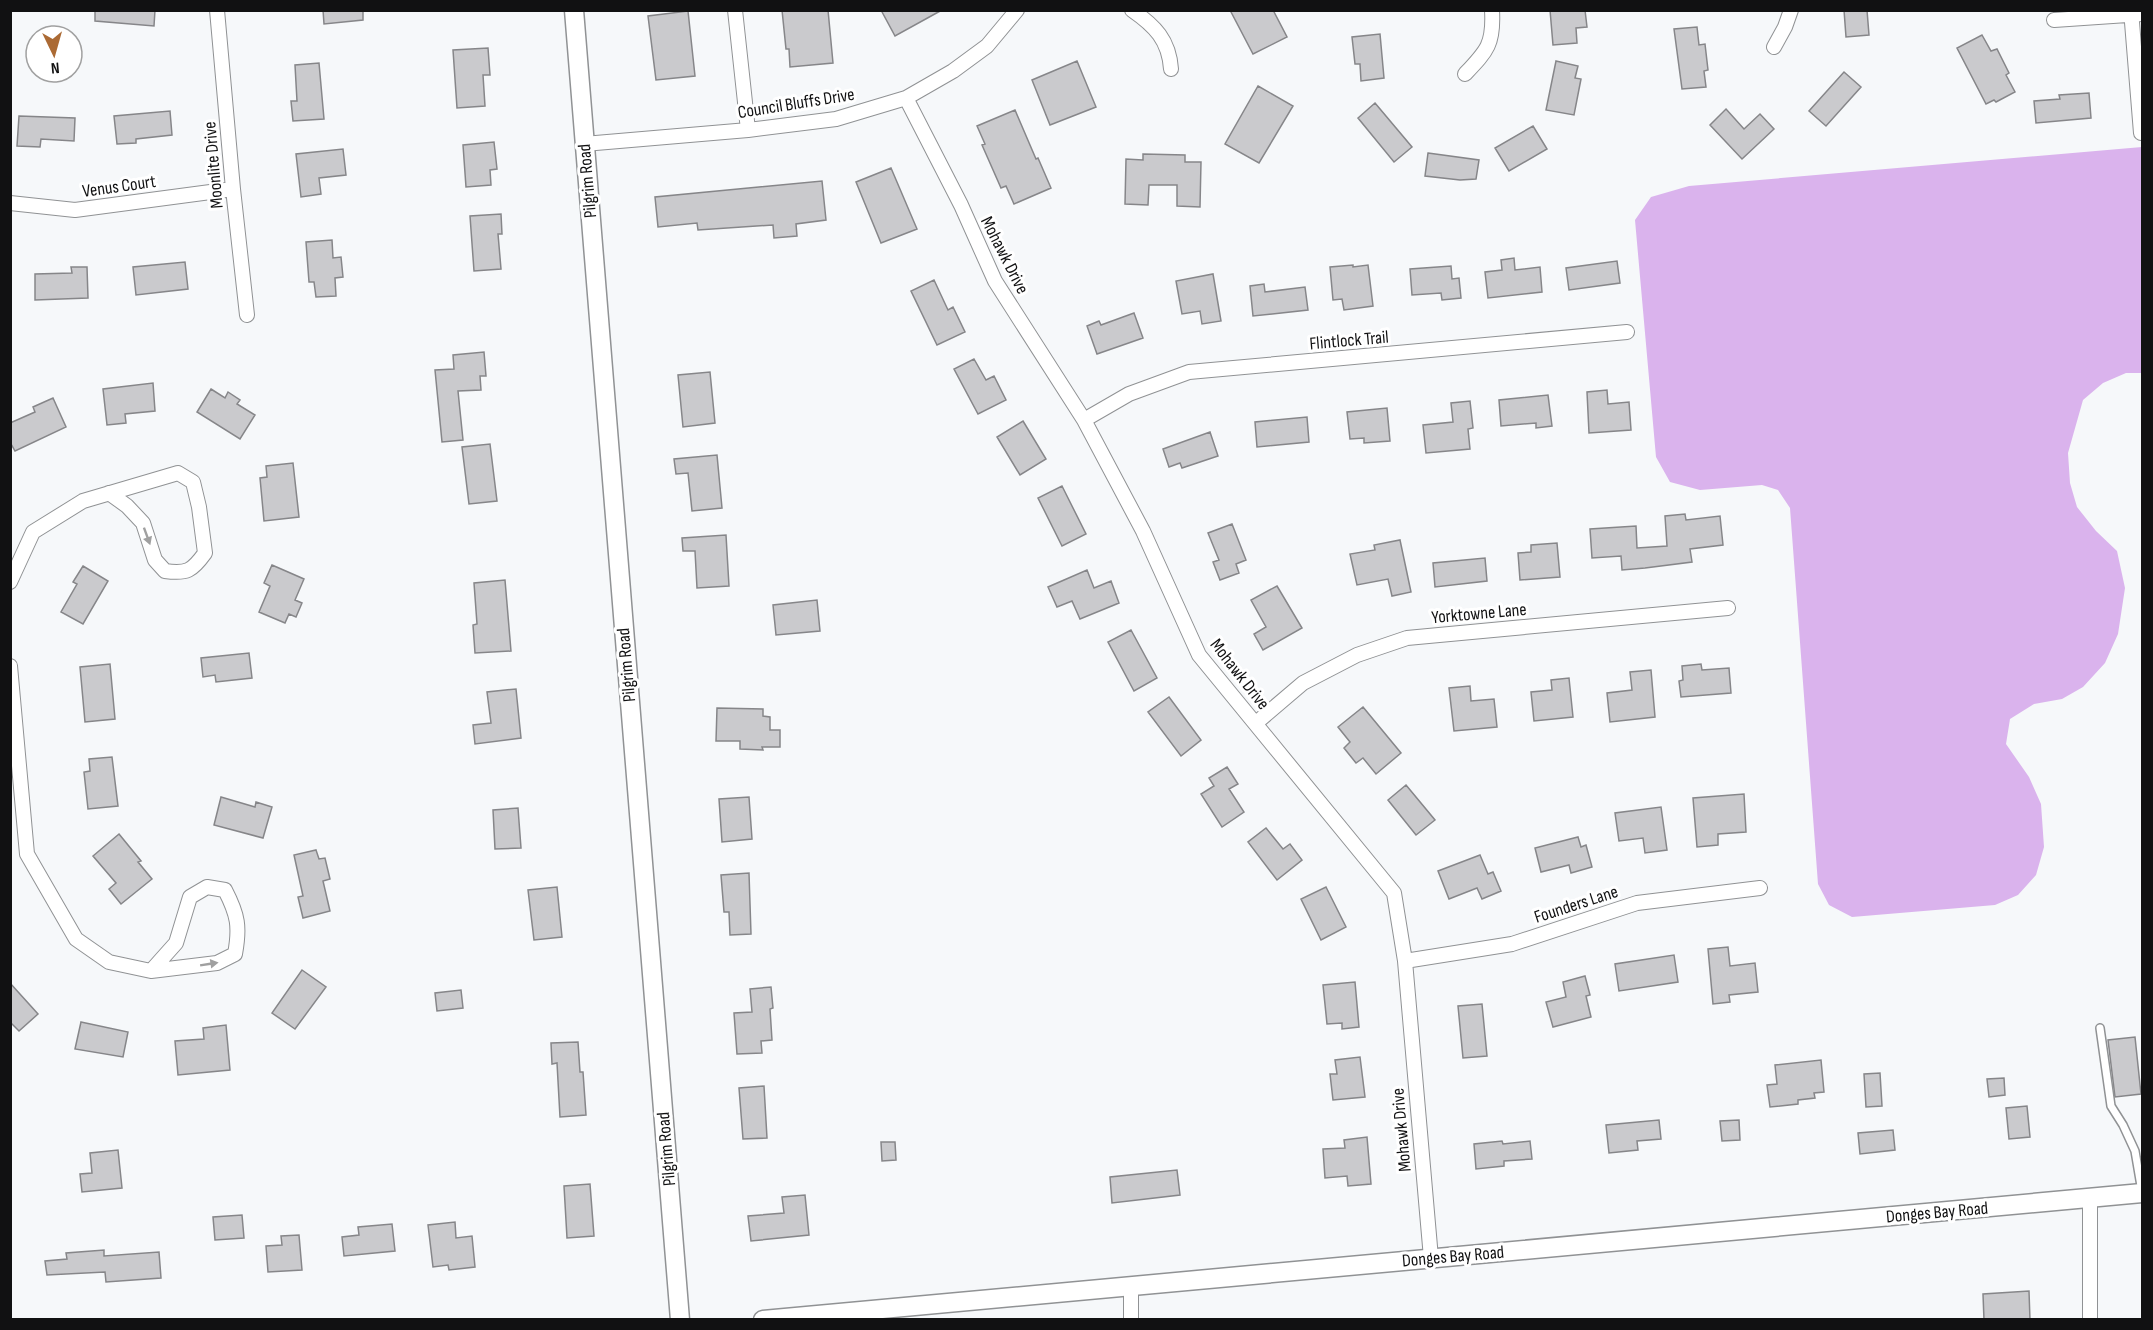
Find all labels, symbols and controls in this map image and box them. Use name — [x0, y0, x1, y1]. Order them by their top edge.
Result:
north arrow — [24, 24, 84, 84]
text: N — [50, 58, 60, 77]
street label: Council Bluffs Drive — [736, 84, 856, 123]
street label: Moonlite Drive — [199, 121, 228, 209]
street label: Pilgrim Road — [574, 143, 601, 219]
street label: Venus Court — [81, 171, 158, 202]
street label: Mohawk Drive — [976, 213, 1033, 297]
street label: Flintlock Trail — [1309, 327, 1390, 354]
one-way arrow — [143, 527, 153, 545]
street label: Yorktowne Lane — [1431, 599, 1527, 628]
street label: Pilgrim Road — [613, 627, 640, 703]
street label: Mohawk Drive — [1205, 635, 1274, 714]
street label: Founders Lane — [1532, 881, 1621, 928]
one-way arrow — [200, 959, 219, 968]
street label: Mohawk Drive — [1387, 1087, 1416, 1173]
street label: Pilgrim Road — [653, 1111, 680, 1187]
street label: Donges Bay Road — [1885, 1198, 1989, 1227]
street label: Donges Bay Road — [1401, 1242, 1505, 1271]

